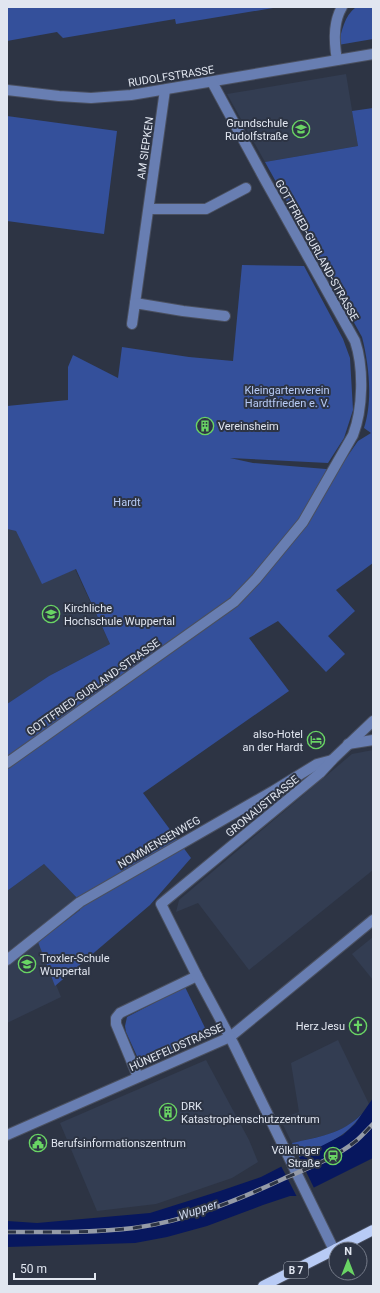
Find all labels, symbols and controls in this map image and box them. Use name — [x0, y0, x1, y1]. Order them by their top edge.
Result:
street label: RUDOLFSTRASSE — [127, 63, 215, 90]
street label: AM SIEPKEN — [135, 116, 156, 180]
place label: Grundschule Rudolfstraße — [225, 117, 288, 143]
school or university icon: Grundschule Rudolfstraße — [291, 119, 311, 139]
street label: GOTTFRIED-GURLAND-STRASSE — [272, 177, 361, 323]
park label: Kleingartenverein Hardtfrieden e. V. — [244, 384, 330, 410]
building icon: Vereinsheim — [195, 416, 215, 436]
place label: Vereinsheim — [218, 420, 279, 433]
park label: Hardt — [113, 496, 141, 509]
place label: Kirchliche Hochschule Wuppertal — [64, 602, 175, 628]
school or university icon: Kirchliche Hochschule Wuppertal — [41, 604, 61, 624]
street label: GOTTFRIED-GURLAND-STRASSE — [24, 636, 162, 738]
place label: also-Hotel an der Hardt — [242, 728, 303, 754]
hotel icon: also-Hotel an der Hardt — [306, 730, 326, 750]
street label: GRONAUSTRASSE — [223, 773, 302, 840]
street label: NOMMENSENWEG — [116, 814, 203, 871]
place label: Troxler-Schule Wuppertal — [40, 952, 110, 978]
school or university icon: Troxler-Schule Wuppertal — [17, 954, 37, 974]
church icon: Herz Jesu — [348, 1016, 368, 1036]
place label: Herz Jesu — [296, 1020, 345, 1033]
street label: HÜNEFELDSTRASSE — [127, 1021, 225, 1074]
place label: DRK Katastrophenschutzzentrum — [181, 1100, 320, 1126]
building icon: DRK Katastrophenschutzzentrum — [158, 1102, 178, 1122]
public building icon: Berufsinformationszentrum — [28, 1133, 48, 1153]
place label: Berufsinformationszentrum — [51, 1137, 186, 1150]
place label: Völklinger Straße — [272, 1144, 320, 1170]
station icon: Völklinger Straße — [323, 1146, 343, 1166]
water label: Wupper — [177, 1197, 220, 1223]
north arrow — [328, 1241, 368, 1281]
text: N — [344, 1245, 352, 1258]
scale bar — [14, 1255, 95, 1281]
text: 50 m — [20, 1262, 47, 1276]
road number: B 7 — [284, 1262, 308, 1278]

